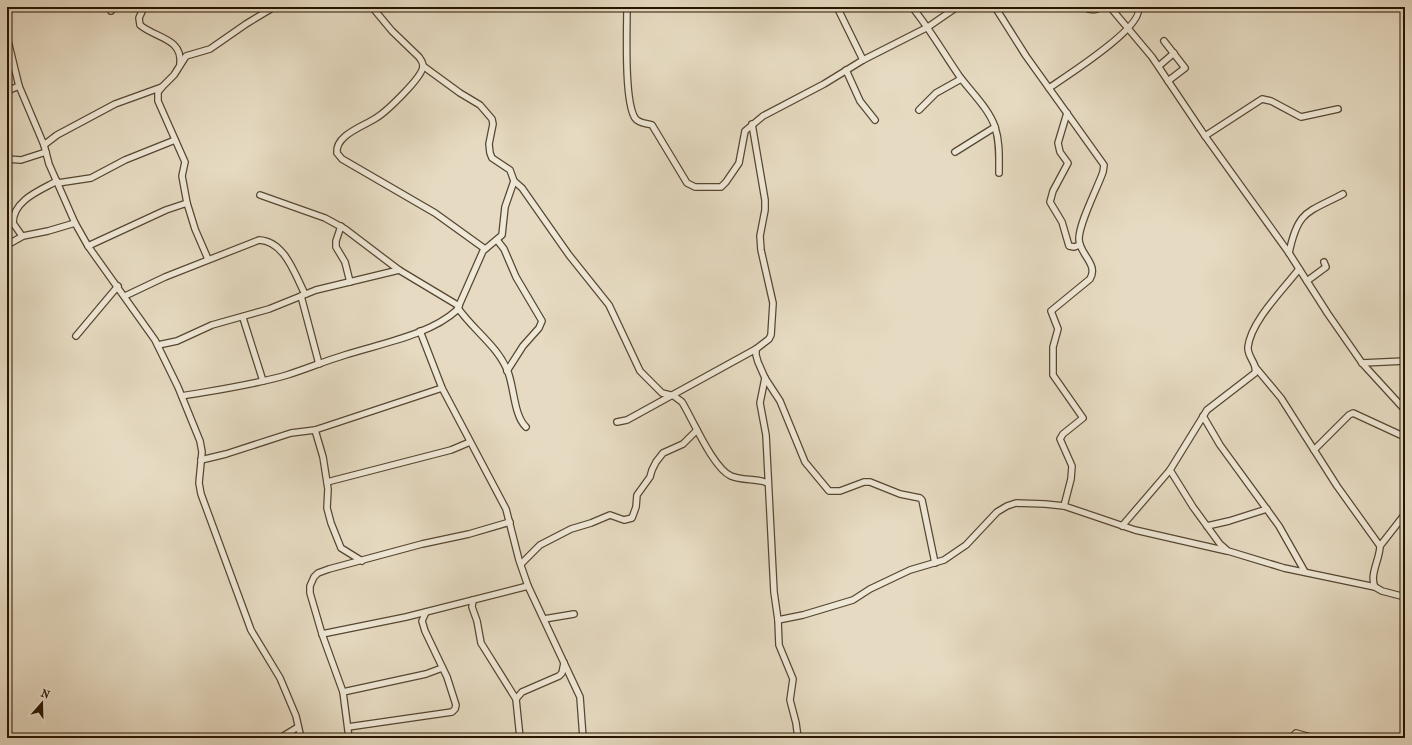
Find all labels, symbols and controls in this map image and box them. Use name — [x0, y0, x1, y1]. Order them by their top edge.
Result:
north arrow — [22, 683, 62, 723]
text: N — [39, 687, 52, 702]

